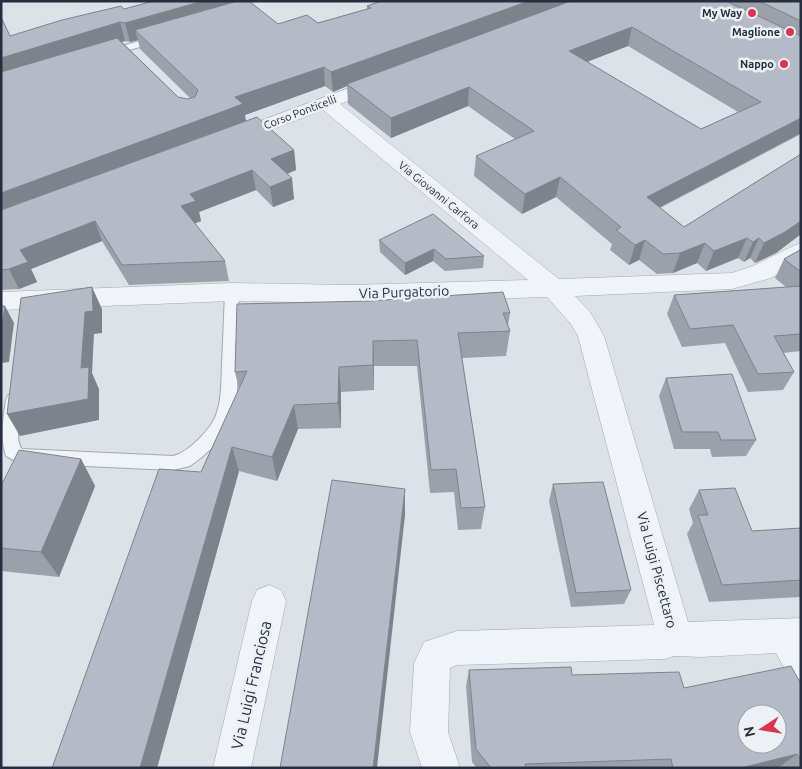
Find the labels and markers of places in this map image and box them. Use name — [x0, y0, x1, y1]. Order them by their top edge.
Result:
place label: My Way — [702, 7, 742, 19]
marker: My Way — [746, 7, 758, 19]
place label: Maglione — [732, 26, 780, 38]
marker: Maglione — [784, 26, 796, 38]
place label: Nappo — [740, 58, 774, 70]
marker: Nappo — [778, 58, 790, 70]

